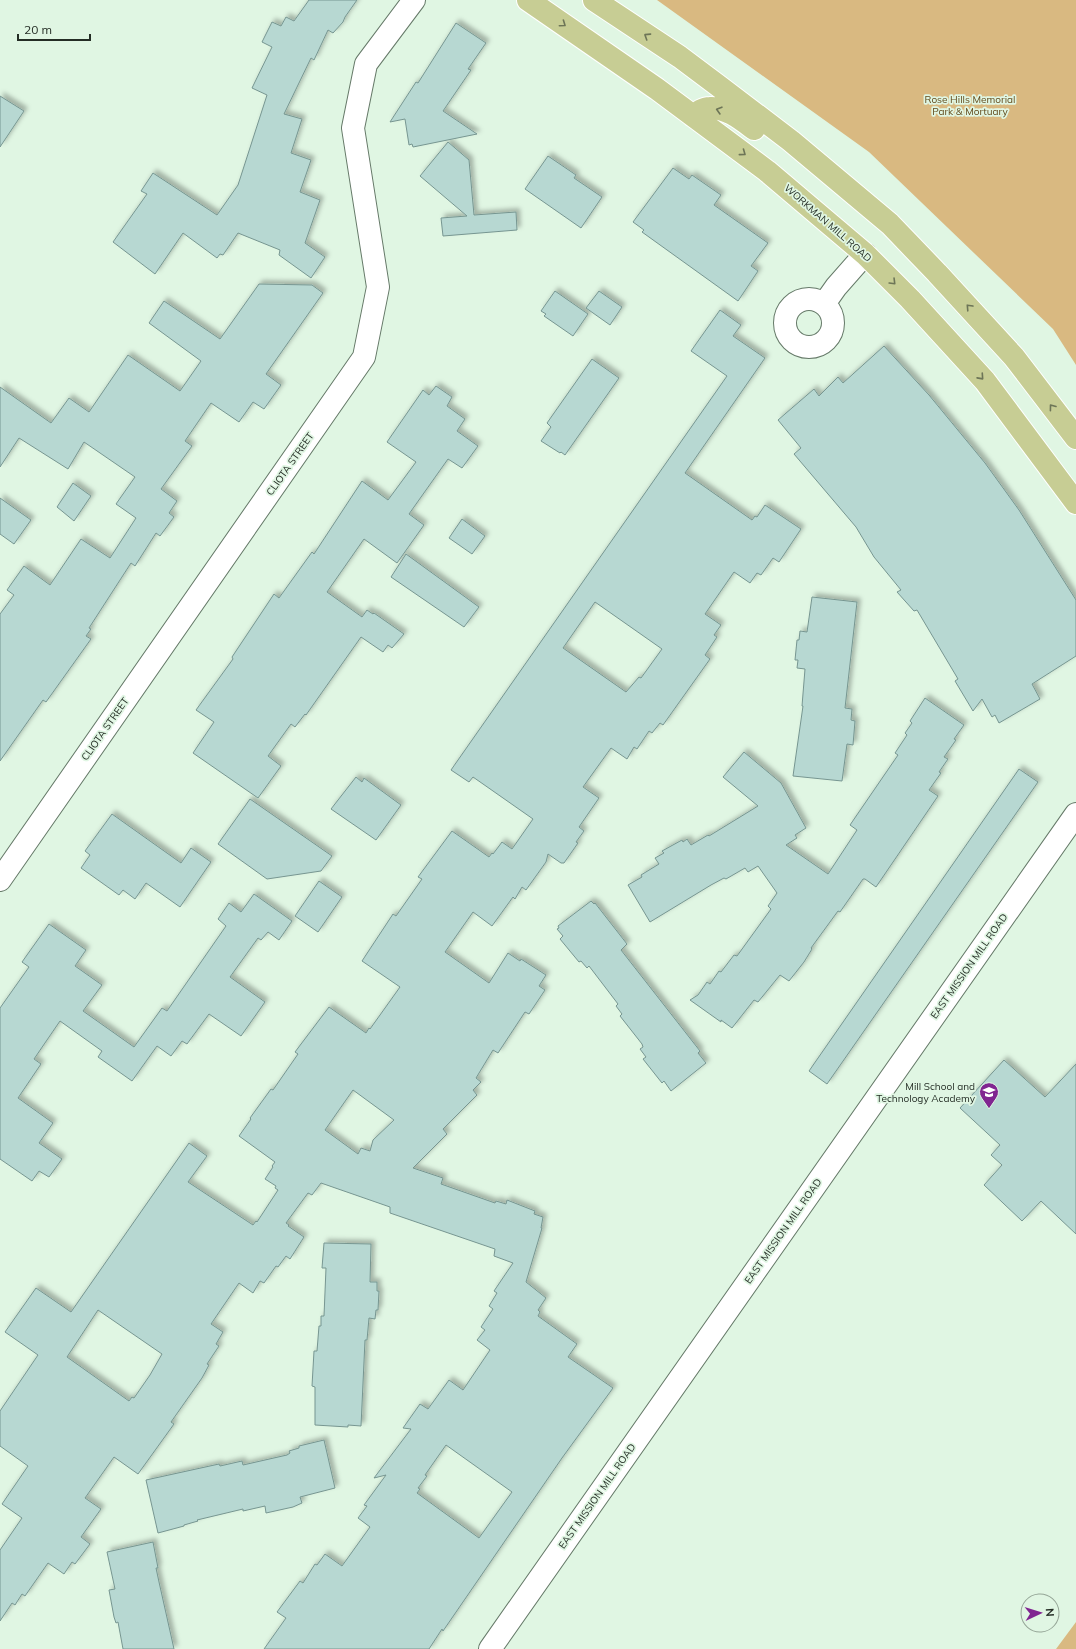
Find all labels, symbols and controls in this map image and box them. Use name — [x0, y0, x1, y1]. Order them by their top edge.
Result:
scale bar — [18, 16, 90, 42]
one-way arrow — [558, 19, 565, 26]
text: 20 m — [24, 22, 52, 37]
one-way arrow — [644, 33, 651, 40]
park label: Rose Hills Memorial Park & Mortuary — [925, 93, 1015, 118]
one-way arrow — [716, 106, 723, 115]
one-way arrow — [738, 148, 745, 155]
street label: WORKMAN MILL ROAD — [782, 181, 874, 265]
one-way arrow — [888, 277, 896, 285]
one-way arrow — [966, 305, 973, 312]
one-way arrow — [977, 372, 984, 380]
one-way arrow — [1050, 404, 1057, 411]
street label: CLIOTA STREET — [263, 430, 317, 498]
street label: CLIOTA STREET — [78, 695, 132, 763]
street label: EAST MISSION MILL ROAD — [928, 911, 1010, 1021]
place label: Mill School and Technology Academy — [876, 1080, 976, 1105]
school or university icon: Mill School and Technology Academy — [978, 1081, 1000, 1109]
street label: EAST MISSION MILL ROAD — [742, 1176, 824, 1286]
street label: EAST MISSION MILL ROAD — [556, 1441, 638, 1551]
north arrow — [1020, 1593, 1060, 1633]
text: N — [1043, 1608, 1057, 1617]

